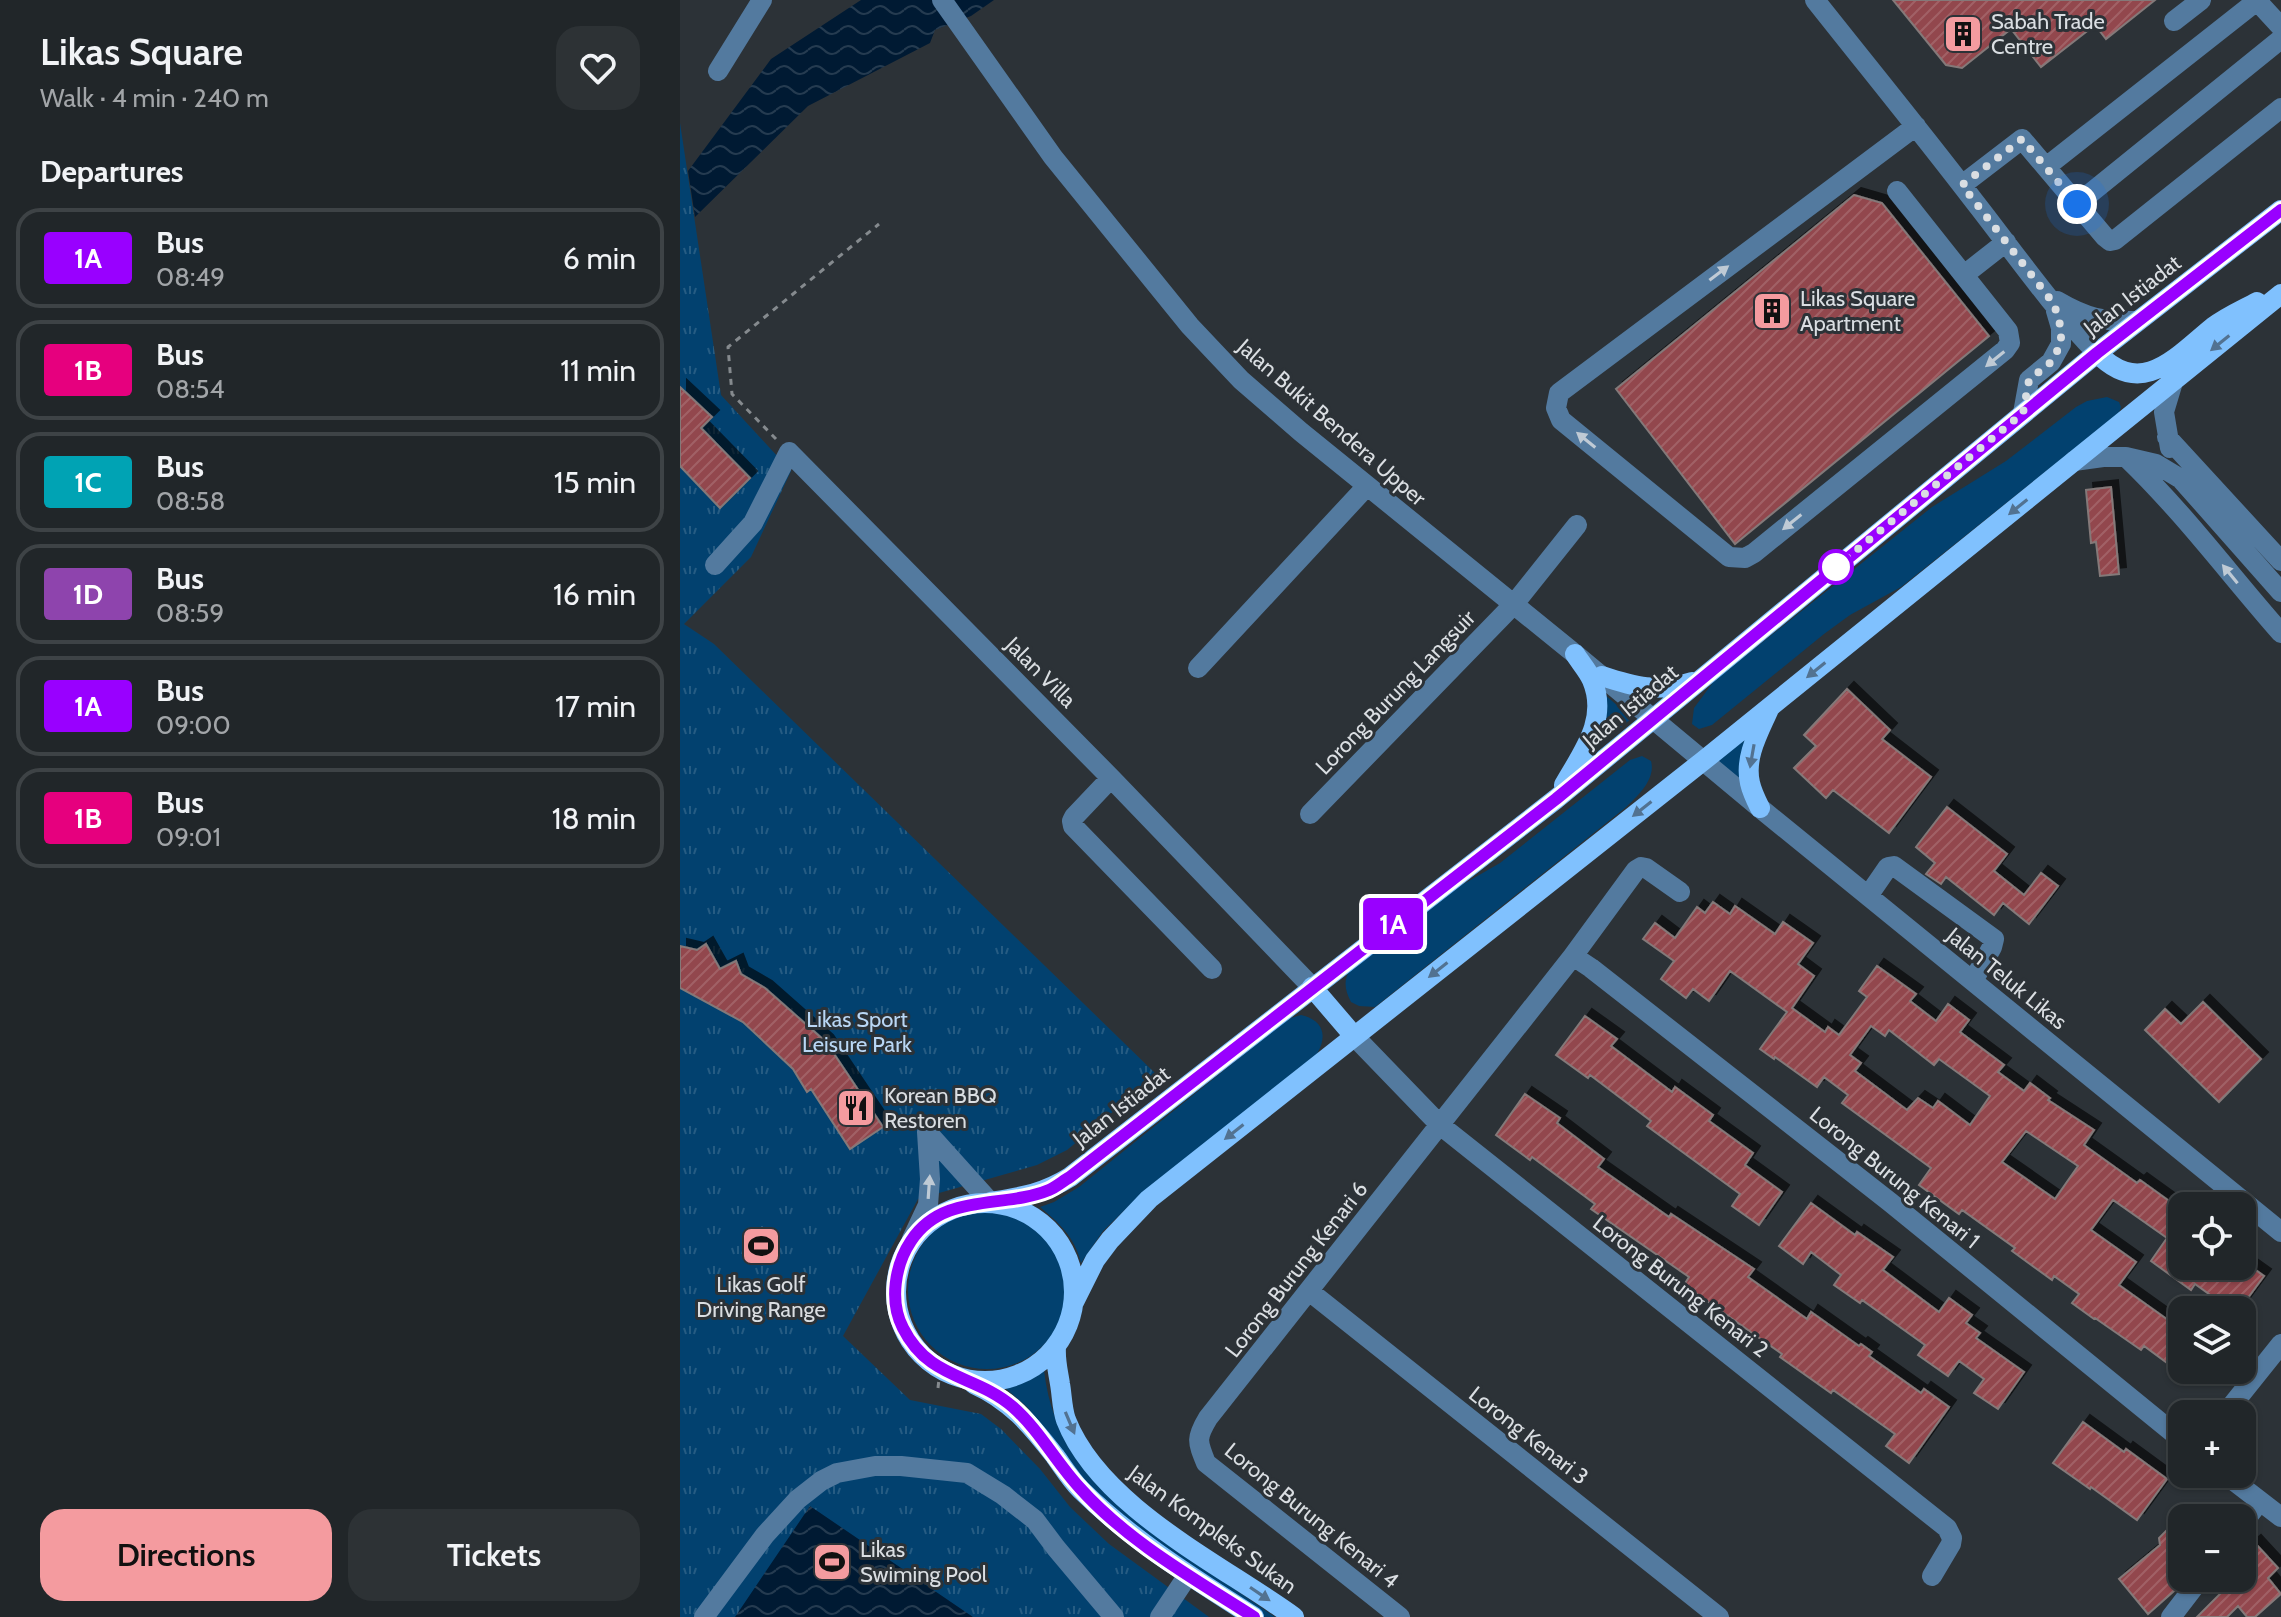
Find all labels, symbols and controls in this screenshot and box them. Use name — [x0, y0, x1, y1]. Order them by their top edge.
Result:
place label: Sabah Trade Centre — [1991, 8, 2105, 60]
building icon: Sabah Trade Centre — [1942, 13, 1984, 55]
button: heart — [556, 26, 640, 110]
text: Likas Square — [40, 28, 243, 75]
text: Walk · 4 min · 240 m — [40, 82, 269, 114]
text: Departures — [40, 153, 184, 190]
your location — [2057, 184, 2097, 224]
text: Bus — [156, 224, 204, 261]
text: 6 min — [563, 240, 636, 277]
text: 1A — [74, 241, 102, 275]
street label: Jalan Istiadat — [2077, 249, 2187, 342]
text: 08:49 — [156, 261, 225, 293]
one-way arrow — [1709, 266, 1729, 282]
place label: Likas Square Apartment — [1800, 285, 1915, 337]
building icon: Likas Square Apartment — [1751, 290, 1793, 332]
street label: Jalan Bukit Bendera Upper — [1231, 332, 1432, 512]
one-way arrow — [2210, 335, 2230, 351]
text: Bus — [156, 336, 204, 373]
one-way arrow — [1985, 350, 2005, 367]
text: 11 min — [560, 352, 636, 389]
text: 1B — [74, 353, 102, 387]
text: 08:54 — [156, 373, 224, 405]
one-way arrow — [1576, 432, 1596, 449]
text: Bus — [156, 448, 204, 485]
text: 15 min — [554, 464, 636, 501]
text: 1C — [74, 465, 102, 499]
text: 08:58 — [156, 485, 225, 517]
one-way arrow — [2008, 498, 2028, 515]
one-way arrow — [1782, 513, 1802, 530]
unlabelled marker — [1819, 550, 1853, 584]
text: Bus — [156, 560, 204, 597]
one-way arrow — [2222, 565, 2239, 585]
text: 16 min — [553, 576, 636, 613]
text: 1D — [73, 577, 103, 611]
text: 08:59 — [156, 597, 224, 629]
street label: Lorong Burung Langsuir — [1310, 604, 1481, 780]
street label: Jalan Villa — [999, 631, 1082, 714]
street label: Jalan Istiadat — [1576, 658, 1684, 755]
one-way arrow — [1806, 661, 1826, 678]
text: Bus — [156, 672, 204, 709]
text: 17 min — [555, 688, 636, 725]
text: 1A — [74, 689, 102, 723]
text: 09:00 — [156, 709, 231, 741]
one-way arrow — [1745, 744, 1758, 769]
text: Bus — [156, 784, 204, 821]
text: 18 min — [552, 800, 636, 837]
one-way arrow — [1632, 800, 1652, 817]
text: 1B — [74, 801, 102, 835]
text: 09:01 — [156, 821, 221, 853]
line badge: 1A — [1357, 898, 1429, 950]
text: 1A — [1379, 907, 1407, 941]
street label: Jalan Teluk Likas — [1940, 921, 2072, 1035]
one-way arrow — [1428, 961, 1448, 978]
park label: Likas Sport Leisure Park — [802, 1006, 912, 1058]
street label: Jalan Istiadat — [1066, 1060, 1176, 1153]
place label: Korean BBQ Restoren — [884, 1082, 997, 1134]
restaurant icon: Korean BBQ Restoren — [835, 1087, 877, 1129]
street label: Lorong Burung Kenari 1 — [1804, 1101, 1985, 1254]
one-way arrow — [1224, 1123, 1244, 1139]
one-way arrow — [923, 1174, 936, 1199]
street label: Lorong Burung Kenari 6 — [1219, 1176, 1374, 1363]
map controls — [2168, 1192, 2256, 1592]
button: locate — [2168, 1192, 2256, 1280]
street label: Lorong Burung Kenari 2 — [1588, 1210, 1774, 1363]
sports icon: Likas Golf Driving Range — [740, 1225, 782, 1267]
place label: Likas Golf Driving Range — [696, 1271, 826, 1323]
button: layers — [2168, 1296, 2256, 1384]
street label: Lorong Kenari 3 — [1464, 1380, 1594, 1490]
button: + — [2168, 1400, 2256, 1488]
one-way arrow — [1063, 1412, 1076, 1435]
street label: Lorong Burung Kenari 4 — [1219, 1437, 1404, 1594]
street label: Jalan Kompleks Sukan — [1122, 1459, 1302, 1600]
button: − — [2168, 1504, 2256, 1592]
button: Directions — [40, 1509, 332, 1601]
button: Tickets — [348, 1509, 640, 1601]
place label: Likas Swiming Pool — [860, 1536, 988, 1588]
sports icon: Likas Swiming Pool — [811, 1541, 853, 1583]
one-way arrow — [1249, 1586, 1271, 1600]

